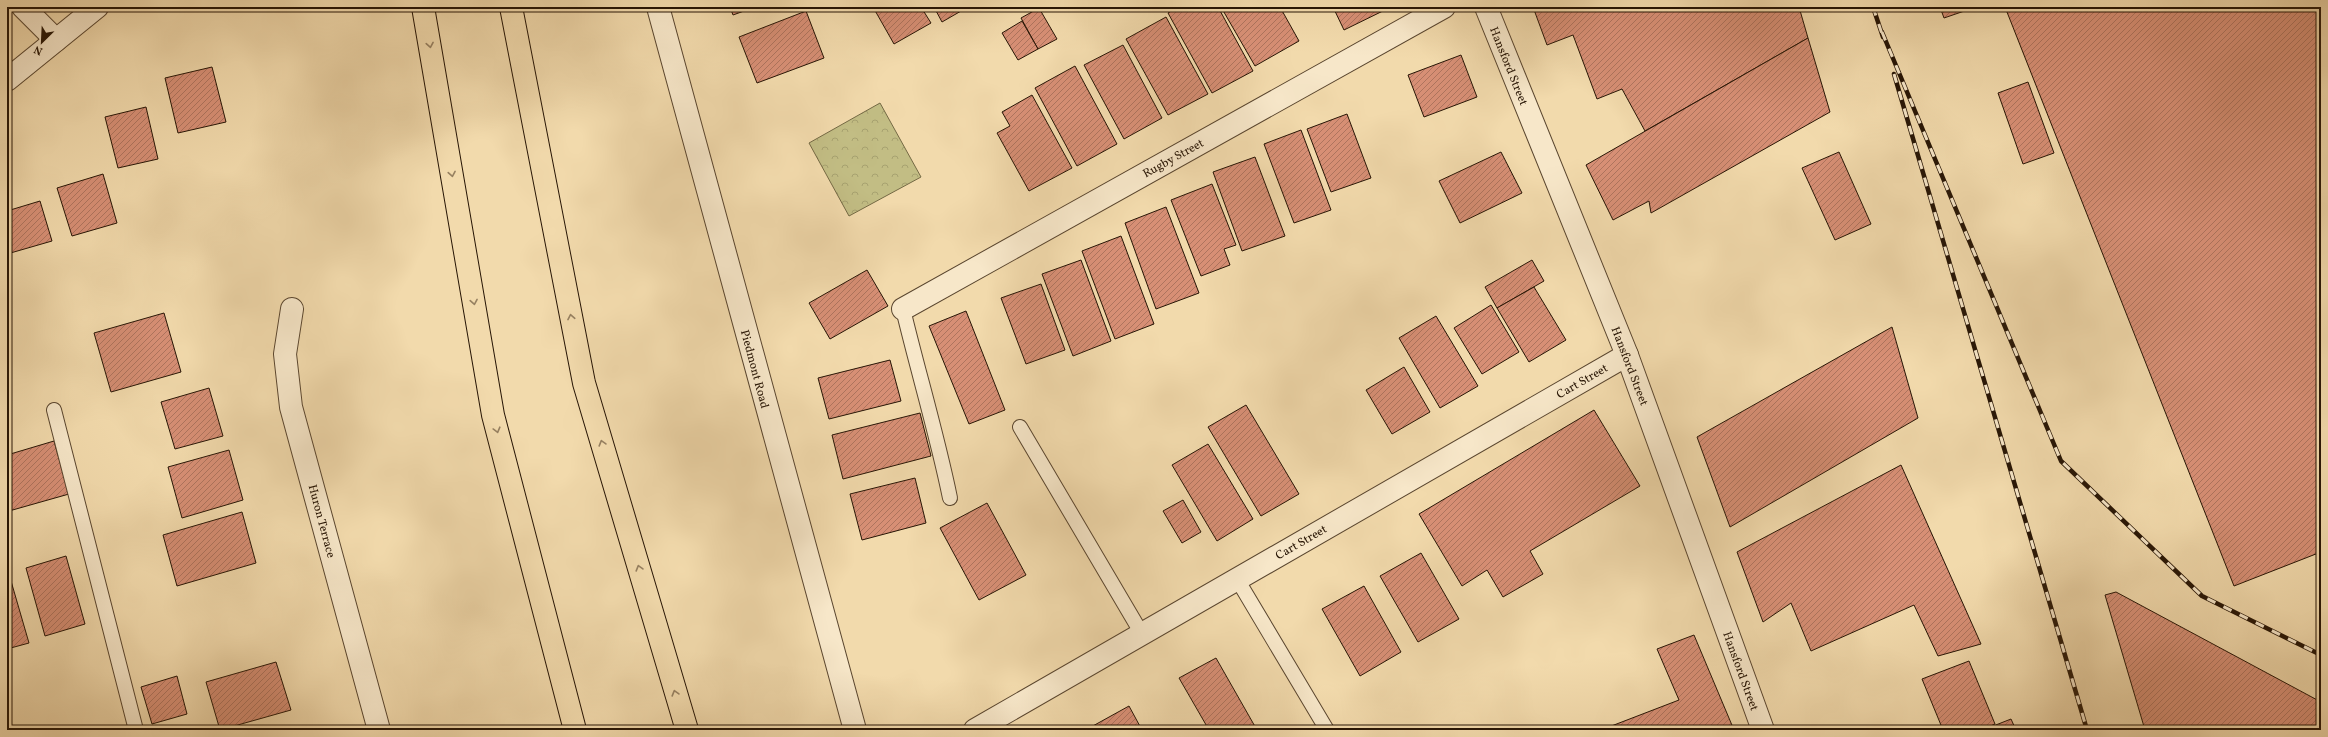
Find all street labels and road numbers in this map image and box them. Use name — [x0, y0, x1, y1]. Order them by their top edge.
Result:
street label: Hansford Street — [1485, 25, 1531, 108]
street label: Rugby Street — [1140, 136, 1207, 182]
street label: Hansford Street — [1607, 325, 1651, 408]
street label: Piedmont Road — [736, 328, 772, 411]
street label: Cart Street — [1554, 361, 1611, 403]
street label: Huron Terrace — [304, 483, 339, 560]
street label: Cart Street — [1273, 522, 1330, 564]
street label: Hansford Street — [1718, 629, 1762, 713]

